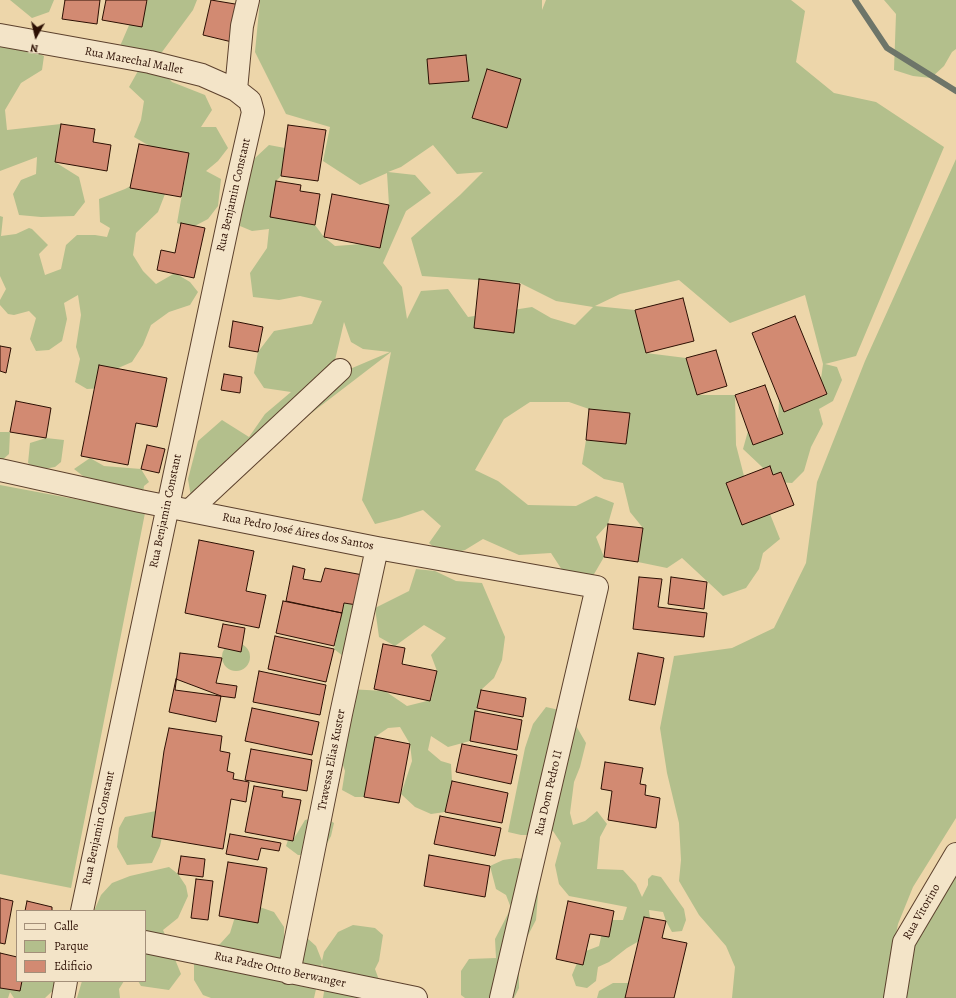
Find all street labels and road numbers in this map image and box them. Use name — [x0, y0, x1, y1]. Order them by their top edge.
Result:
street label: Rua Marechal Mallet — [83, 44, 185, 78]
street label: Rua Benjamin Constant — [214, 137, 254, 253]
street label: Rua Benjamin Constant — [147, 453, 185, 569]
street label: Rua Pedro José Aires dos Santos — [221, 510, 375, 554]
street label: Travessa Elias Kuster — [315, 708, 349, 812]
street label: Rua Dom Pedro II — [532, 749, 566, 837]
street label: Rua Benjamin Constant — [80, 770, 118, 886]
street label: Rua Vitorino — [900, 881, 944, 943]
street label: Rua Padre Ottto Berwanger — [213, 949, 347, 991]

